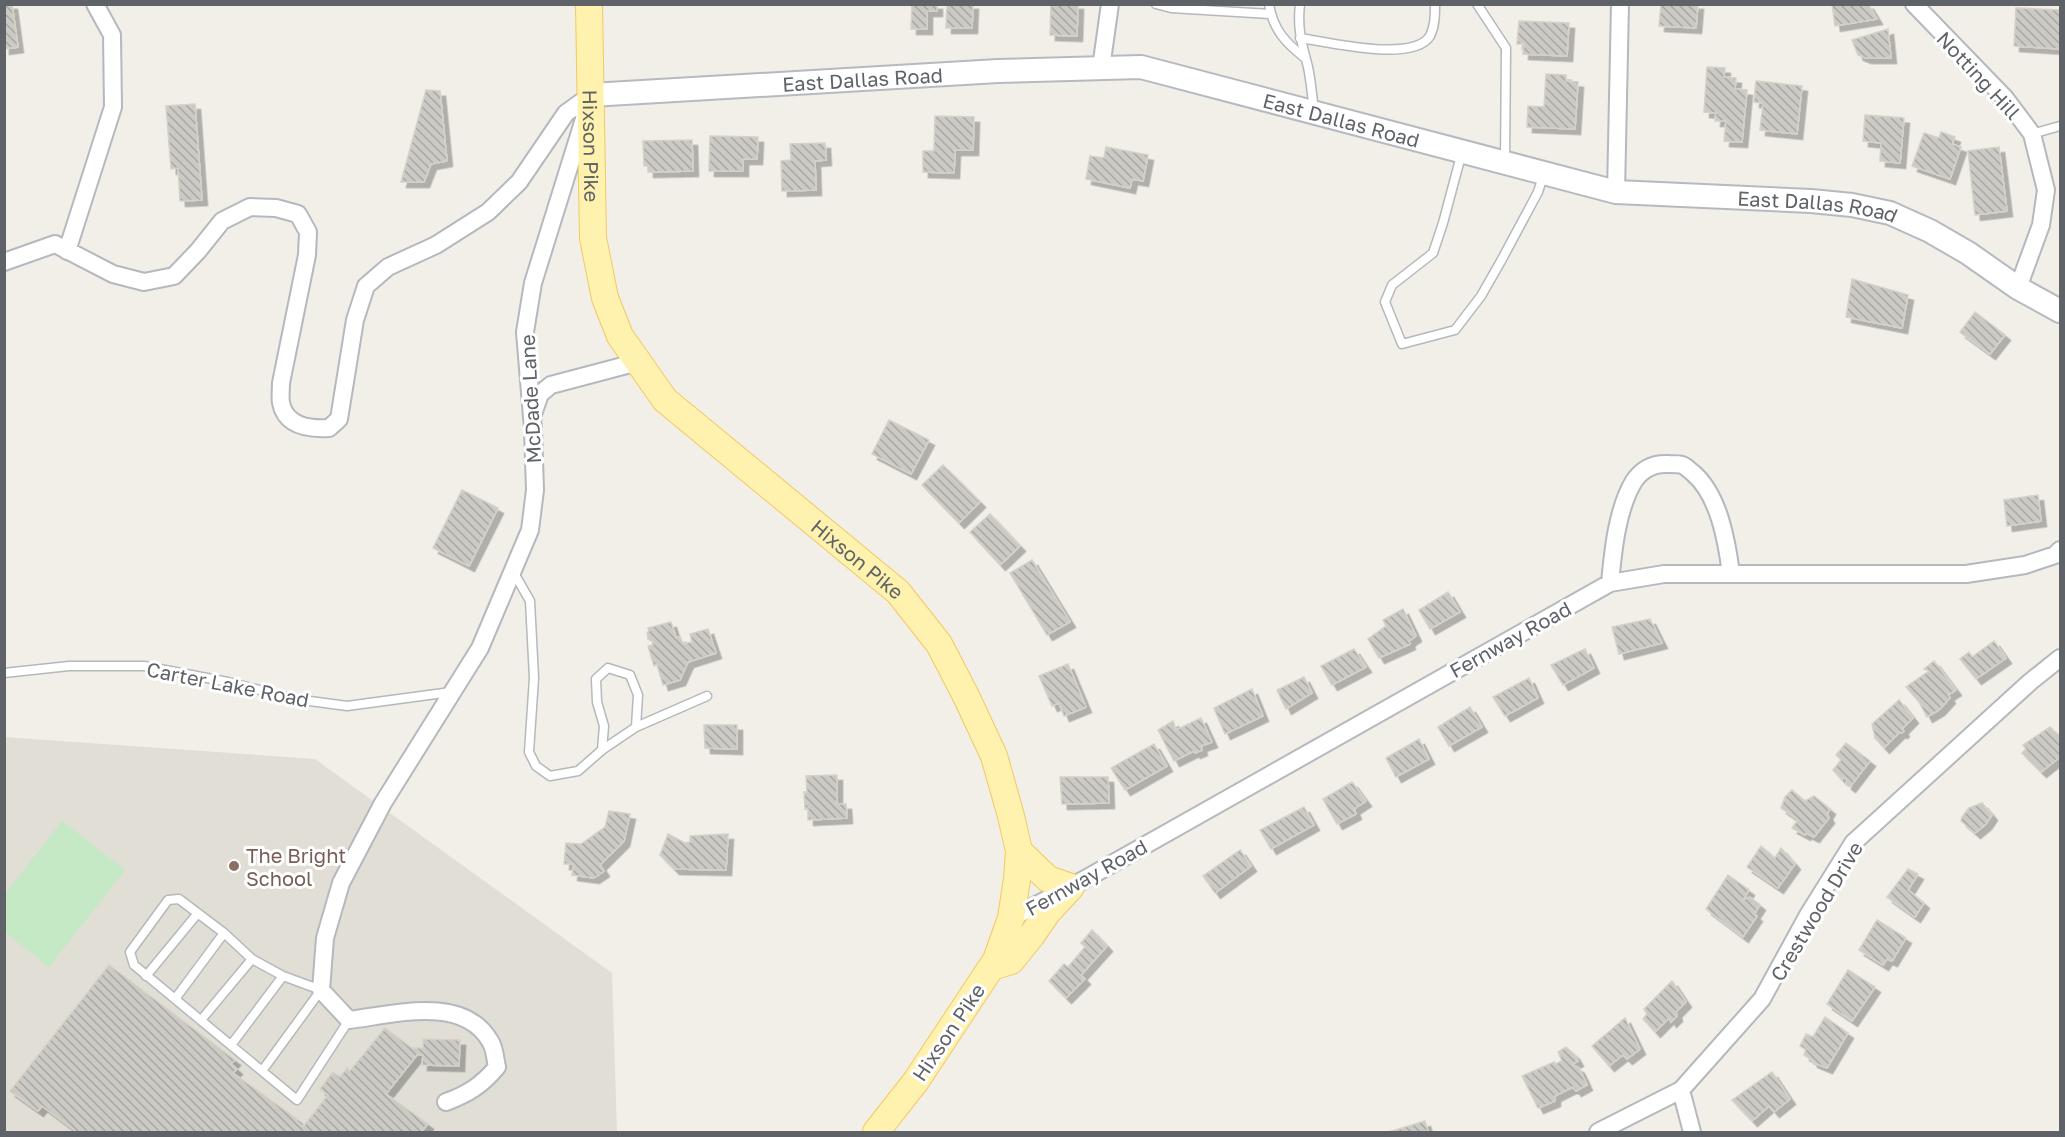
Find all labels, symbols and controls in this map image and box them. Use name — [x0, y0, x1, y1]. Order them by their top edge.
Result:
street label: Notting Hill — [1932, 26, 2026, 124]
street label: East Dallas Road — [781, 62, 944, 96]
street label: East Dallas Road — [1261, 88, 1422, 152]
street label: Hixson Pike — [578, 90, 604, 202]
street label: East Dallas Road — [1737, 186, 1902, 227]
street label: McDade Lane — [515, 334, 545, 464]
street label: Hixson Pike — [807, 514, 909, 604]
street label: Fernway Road — [1445, 596, 1575, 682]
street label: Carter Lake Road — [145, 656, 311, 712]
street label: Fernway Road — [1021, 834, 1151, 920]
street label: Crestwood Drive — [1765, 837, 1867, 985]
place label: The Bright School — [246, 843, 346, 890]
marker: The Bright School — [227, 859, 241, 873]
street label: Hixson Pike — [907, 979, 989, 1085]

